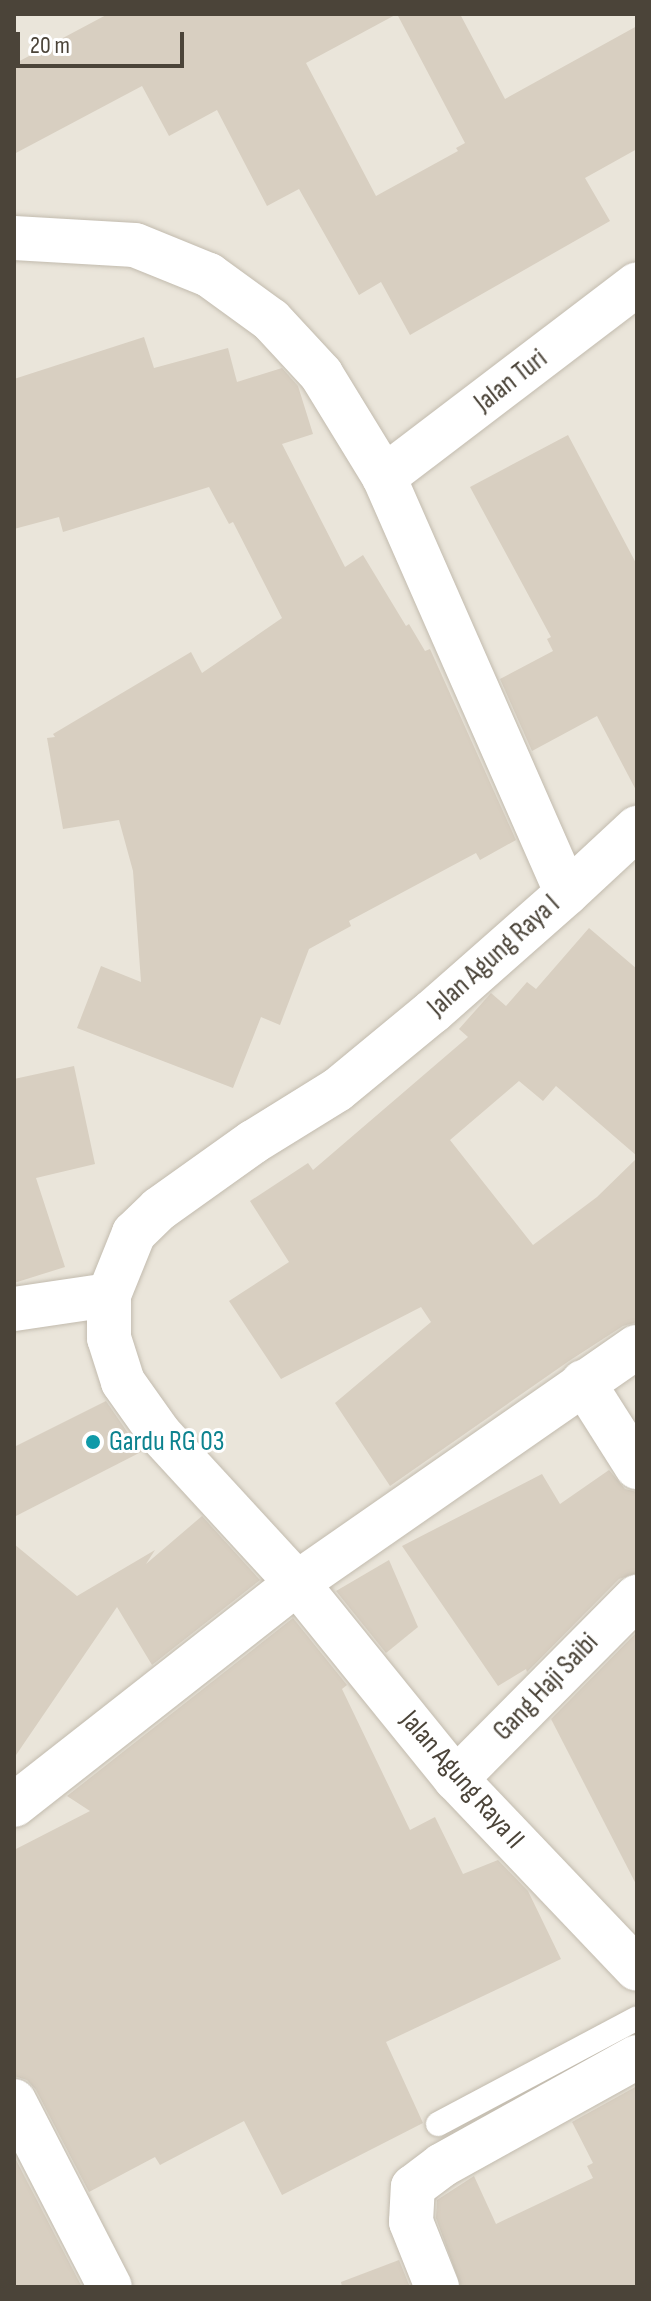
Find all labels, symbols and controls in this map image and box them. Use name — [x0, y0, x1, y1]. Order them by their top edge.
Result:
scale bar — [20, 16, 188, 66]
text: 20 m — [30, 31, 70, 60]
street label: Jalan Turi — [468, 342, 554, 420]
street label: Jalan Agung Raya I — [421, 888, 567, 1024]
place label: Gardu RG 03 — [109, 1425, 224, 1459]
marker: Gardu RG 03 — [84, 1433, 102, 1451]
street label: Gang Haji Saibi — [486, 1626, 606, 1748]
street label: Jalan Agung Raya II — [393, 1704, 531, 1856]

